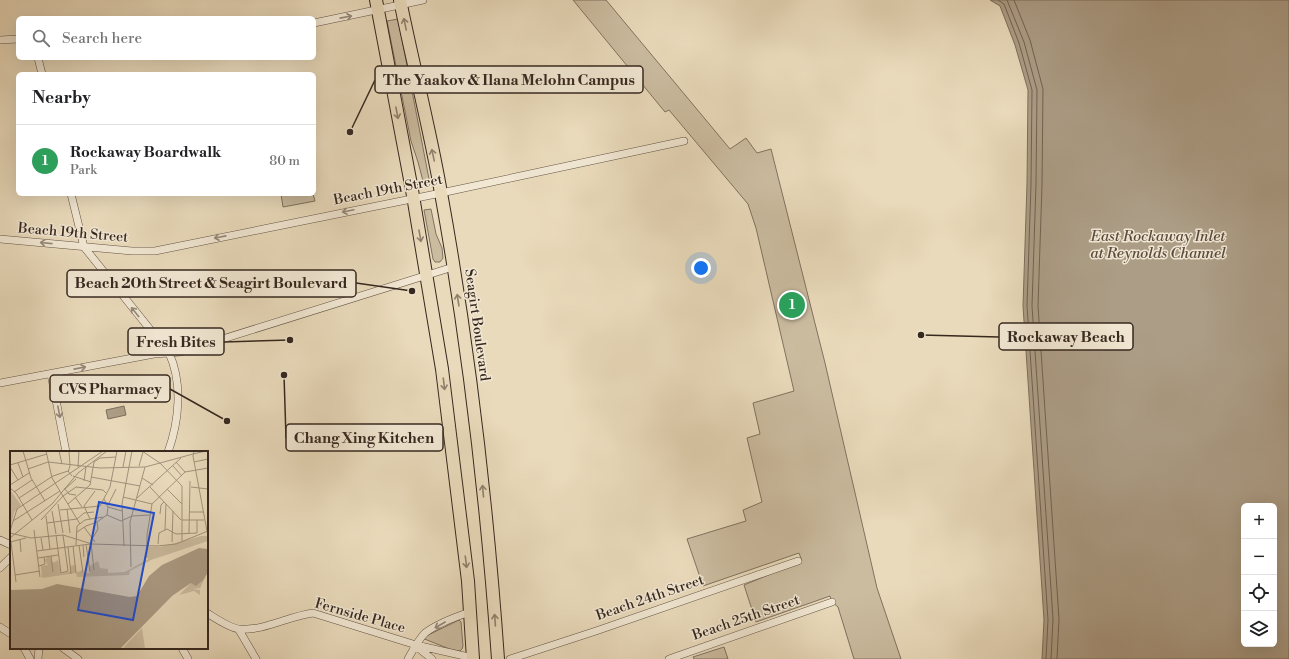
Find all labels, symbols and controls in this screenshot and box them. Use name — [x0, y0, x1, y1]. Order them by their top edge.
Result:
one-way arrow — [339, 13, 352, 21]
search box — [16, 16, 316, 60]
one-way arrow — [400, 17, 408, 30]
icon: search — [30, 27, 52, 49]
text: Search here — [62, 29, 142, 48]
callout: The Yaakov & Ilana Melohn Campus — [375, 66, 643, 93]
text: The Yaakov & Ilana Melohn Campus — [383, 71, 635, 90]
text: Nearby — [32, 87, 91, 109]
one-way arrow — [394, 106, 402, 119]
text: Rockaway Boardwalk — [70, 143, 221, 162]
one-way arrow — [429, 149, 437, 162]
text: 1 — [42, 153, 48, 169]
text: 80 m — [269, 153, 300, 169]
text: Park — [70, 162, 97, 178]
street label: Beach 19th Street — [331, 171, 444, 210]
one-way arrow — [342, 208, 355, 216]
street label: Beach 19th Street — [16, 219, 129, 247]
water label: East Rockaway Inlet at Reynolds Channel — [1090, 227, 1226, 263]
one-way arrow — [416, 229, 424, 242]
one-way arrow — [214, 234, 227, 242]
one-way arrow — [40, 240, 53, 247]
your location — [691, 258, 711, 278]
street label: Seagirt Boulevard — [460, 268, 494, 382]
callout: Beach 20th Street & Seagirt Boulevard — [67, 270, 356, 297]
text: Beach 20th Street & Seagirt Boulevard — [74, 274, 348, 293]
pin: 1 — [779, 290, 805, 320]
one-way arrow — [454, 294, 462, 307]
one-way arrow — [131, 307, 140, 318]
callout: Rockaway Beach — [999, 323, 1133, 350]
callout: Fresh Bites — [128, 328, 224, 355]
text: Rockaway Beach — [1007, 328, 1126, 347]
text: Fresh Bites — [136, 333, 216, 352]
one-way arrow — [73, 364, 86, 372]
callout: CVS Pharmacy — [50, 375, 170, 402]
one-way arrow — [440, 377, 448, 390]
text: CVS Pharmacy — [58, 380, 162, 399]
one-way arrow — [55, 405, 63, 418]
callout: Chang Xing Kitchen — [286, 424, 443, 451]
text: Chang Xing Kitchen — [294, 429, 435, 448]
inset map — [10, 451, 208, 649]
one-way arrow — [480, 485, 487, 498]
map controls — [1241, 503, 1277, 647]
button: + — [1241, 503, 1277, 539]
button: − — [1241, 539, 1277, 575]
one-way arrow — [462, 555, 470, 568]
street label: Beach 24th Street — [593, 571, 706, 625]
button: locate — [1241, 575, 1277, 611]
street label: Beach 25th Street — [689, 591, 802, 645]
street label: Fernside Place — [313, 594, 407, 638]
button: layers — [1241, 611, 1277, 647]
one-way arrow — [491, 614, 498, 627]
one-way arrow — [434, 621, 446, 629]

